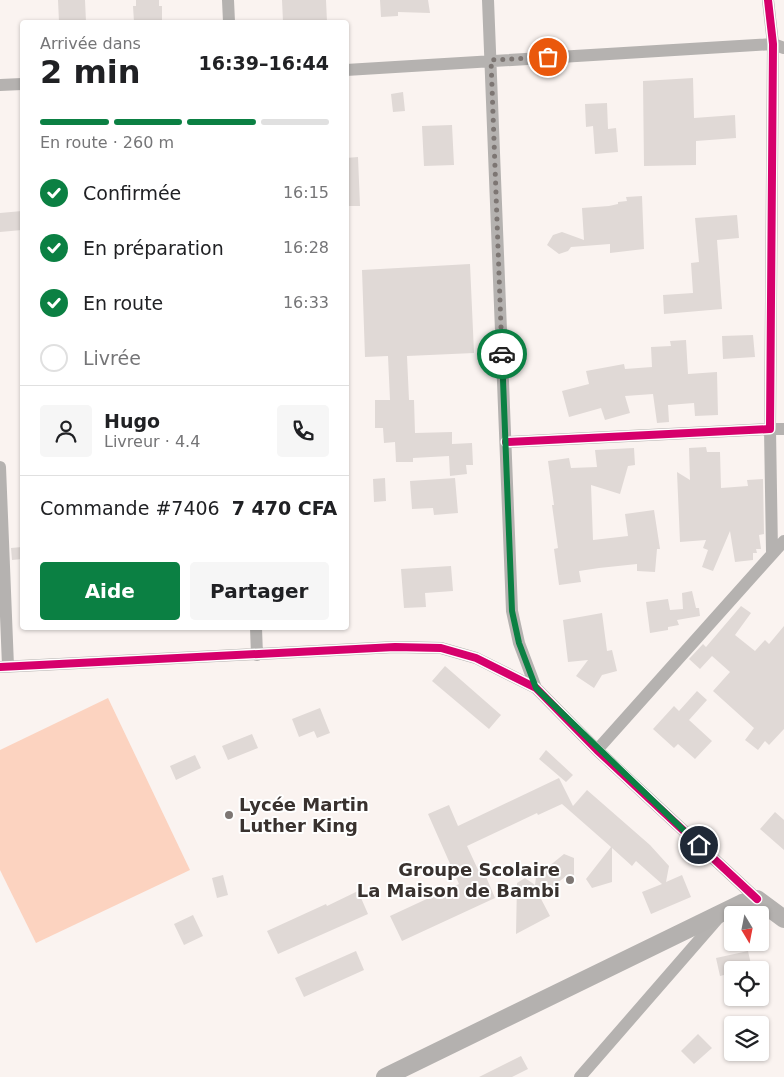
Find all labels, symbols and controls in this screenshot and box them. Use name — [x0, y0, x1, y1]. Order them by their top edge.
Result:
text: Arrivée dans — [40, 34, 141, 53]
pin — [527, 36, 569, 78]
icon: bag — [534, 43, 562, 71]
text: 16:39–16:44 — [199, 52, 329, 74]
text: 2 min — [40, 53, 141, 91]
text: En route · 260 m — [40, 133, 174, 152]
icon: check — [40, 179, 68, 207]
text: Confirmée — [83, 182, 181, 204]
text: 16:15 — [283, 183, 329, 202]
icon: check — [40, 234, 68, 262]
text: En préparation — [83, 237, 224, 259]
text: 16:28 — [283, 238, 329, 257]
icon: check — [40, 289, 68, 317]
text: En route — [83, 292, 163, 314]
text: 16:33 — [283, 293, 329, 312]
courier — [477, 329, 527, 379]
icon: car — [488, 340, 516, 368]
text: Livrée — [83, 347, 141, 369]
button: person — [40, 405, 92, 457]
button: phone — [277, 405, 329, 457]
text: Hugo — [104, 410, 160, 432]
text: Livreur · 4.4 — [104, 432, 200, 451]
text: Commande #7406 — [40, 497, 220, 519]
text: 7 470 CFA — [232, 497, 337, 519]
button: Aide — [40, 562, 180, 620]
button: Partager — [190, 562, 329, 620]
place label: Lycée Martin Luther King — [239, 794, 369, 836]
marker: Lycée Martin Luther King — [223, 809, 235, 821]
pin — [678, 824, 720, 866]
icon: home — [685, 831, 713, 859]
place label: Groupe Scolaire La Maison de Bambi — [357, 859, 560, 901]
marker: Groupe Scolaire La Maison de Bambi — [564, 874, 576, 886]
north arrow — [724, 906, 769, 951]
map controls — [724, 906, 769, 1061]
button: locate — [724, 961, 769, 1006]
button: layers — [724, 1016, 769, 1061]

